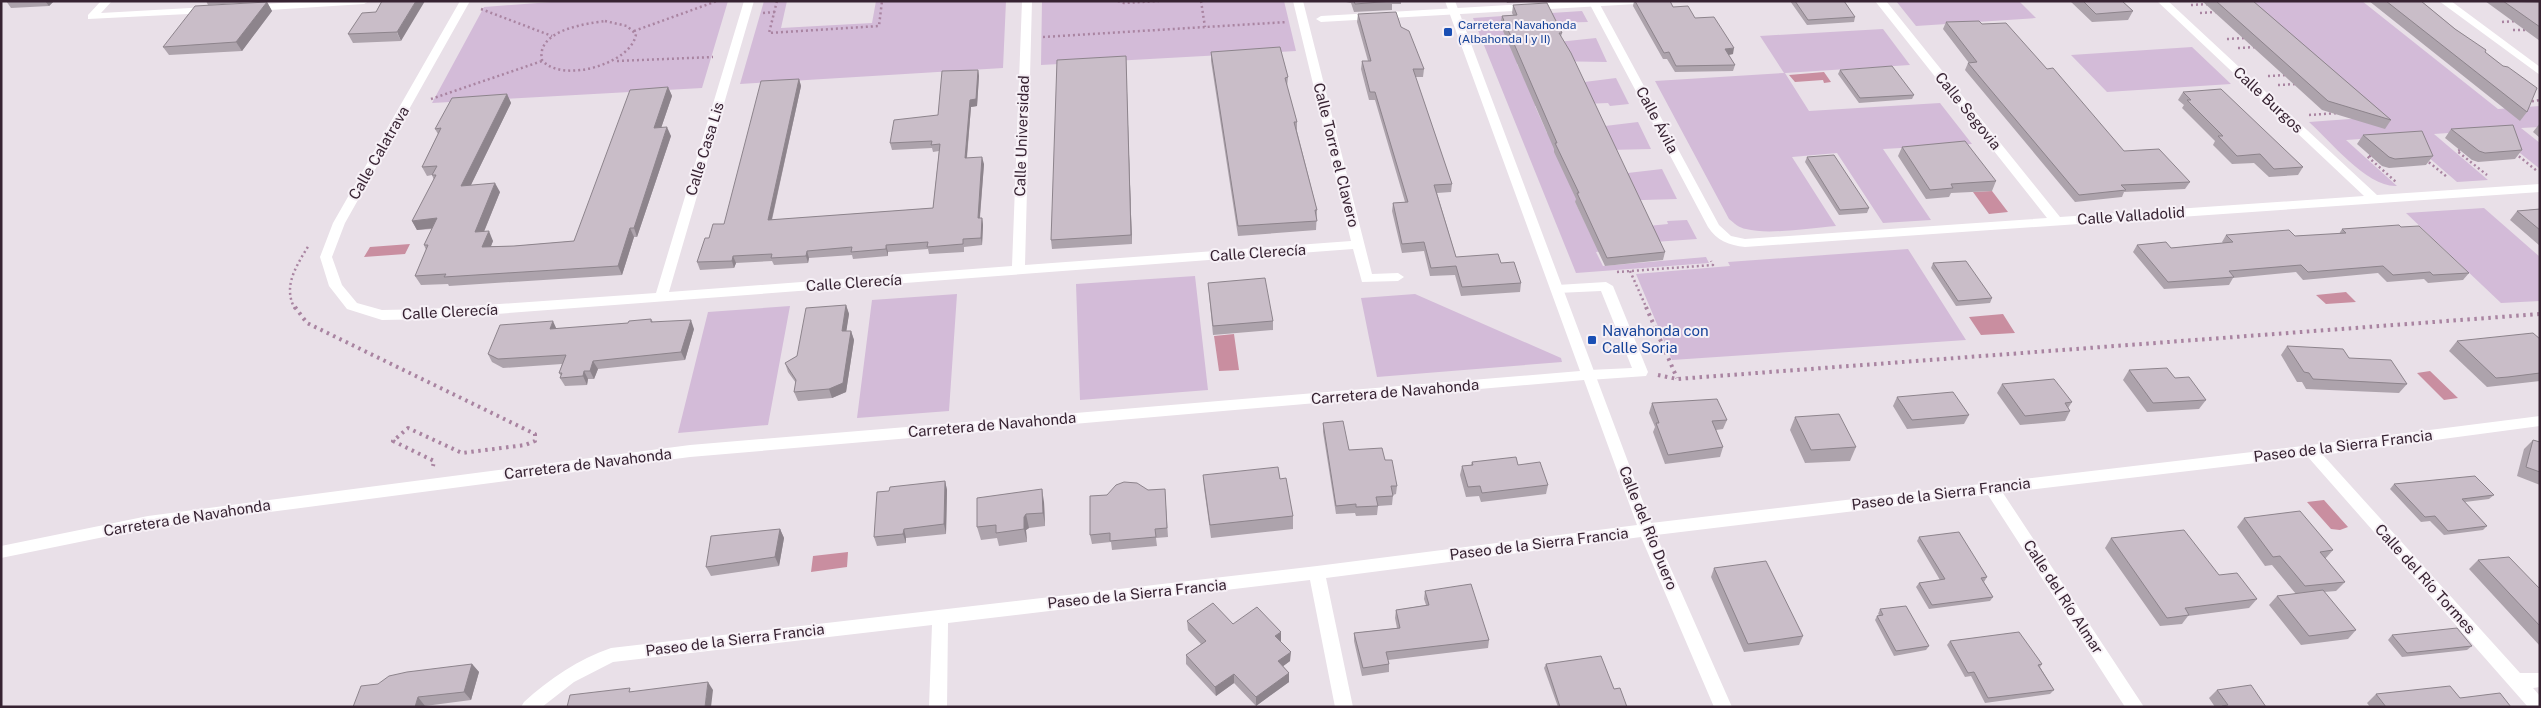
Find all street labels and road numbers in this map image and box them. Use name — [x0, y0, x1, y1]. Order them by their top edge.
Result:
street label: Calle Burgos — [2230, 63, 2307, 136]
street label: Calle Segovia — [1932, 69, 2005, 153]
street label: Calle Universidad — [1011, 75, 1032, 197]
street label: Calle Torre el Clavero — [1310, 81, 1363, 229]
street label: Calle Ávila — [1633, 84, 1682, 156]
street label: Calle Casa Lis — [682, 100, 727, 198]
street label: Calle Calatrava — [345, 103, 412, 203]
street label: Calle Valladolid — [2076, 203, 2185, 228]
street label: Calle Clerecía — [1209, 241, 1307, 264]
street label: Calle Clerecía — [805, 271, 903, 294]
street label: Calle Clerecía — [401, 300, 498, 323]
street label: Carretera de Navahonda — [1310, 376, 1480, 407]
street label: Carretera de Navahonda — [907, 409, 1077, 440]
street label: Paseo de la Sierra Francia — [2253, 426, 2433, 465]
street label: Carretera de Navahonda — [503, 445, 673, 482]
street label: Calle del Río Duero — [1616, 463, 1681, 592]
street label: Paseo de la Sierra Francia — [1851, 474, 2031, 513]
street label: Carretera de Navahonda — [102, 496, 272, 539]
street label: Calle del Río Tormes — [2372, 520, 2479, 637]
street label: Paseo de la Sierra Francia — [1449, 524, 1629, 563]
street label: Calle del Río Almar — [2020, 537, 2107, 657]
street label: Paseo de la Sierra Francia — [1046, 576, 1227, 611]
street label: Paseo de la Sierra Francia — [645, 620, 825, 659]

